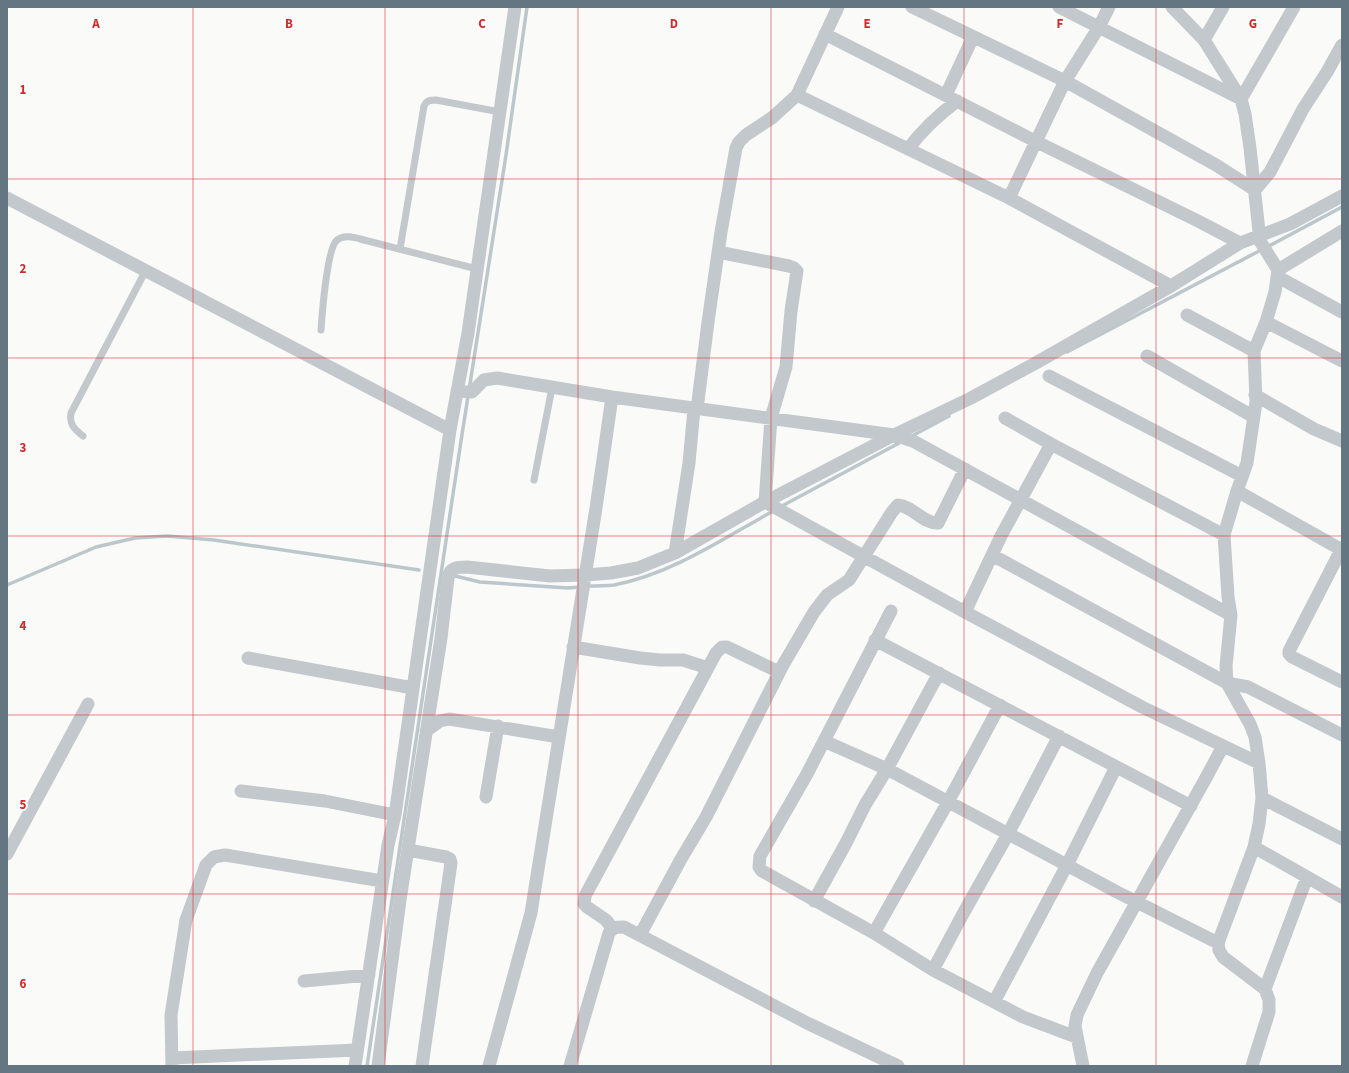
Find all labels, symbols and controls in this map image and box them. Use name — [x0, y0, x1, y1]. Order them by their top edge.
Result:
text: A — [91, 15, 100, 33]
text: B — [285, 15, 293, 33]
text: C — [478, 15, 486, 33]
text: D — [670, 15, 678, 33]
text: E — [863, 15, 871, 33]
text: F — [1057, 15, 1064, 33]
text: G — [1249, 15, 1257, 33]
text: 1 — [20, 81, 27, 99]
text: 2 — [20, 260, 27, 278]
text: 3 — [20, 439, 27, 457]
text: 4 — [20, 617, 27, 635]
text: 5 — [20, 796, 27, 814]
text: 6 — [20, 975, 27, 993]

